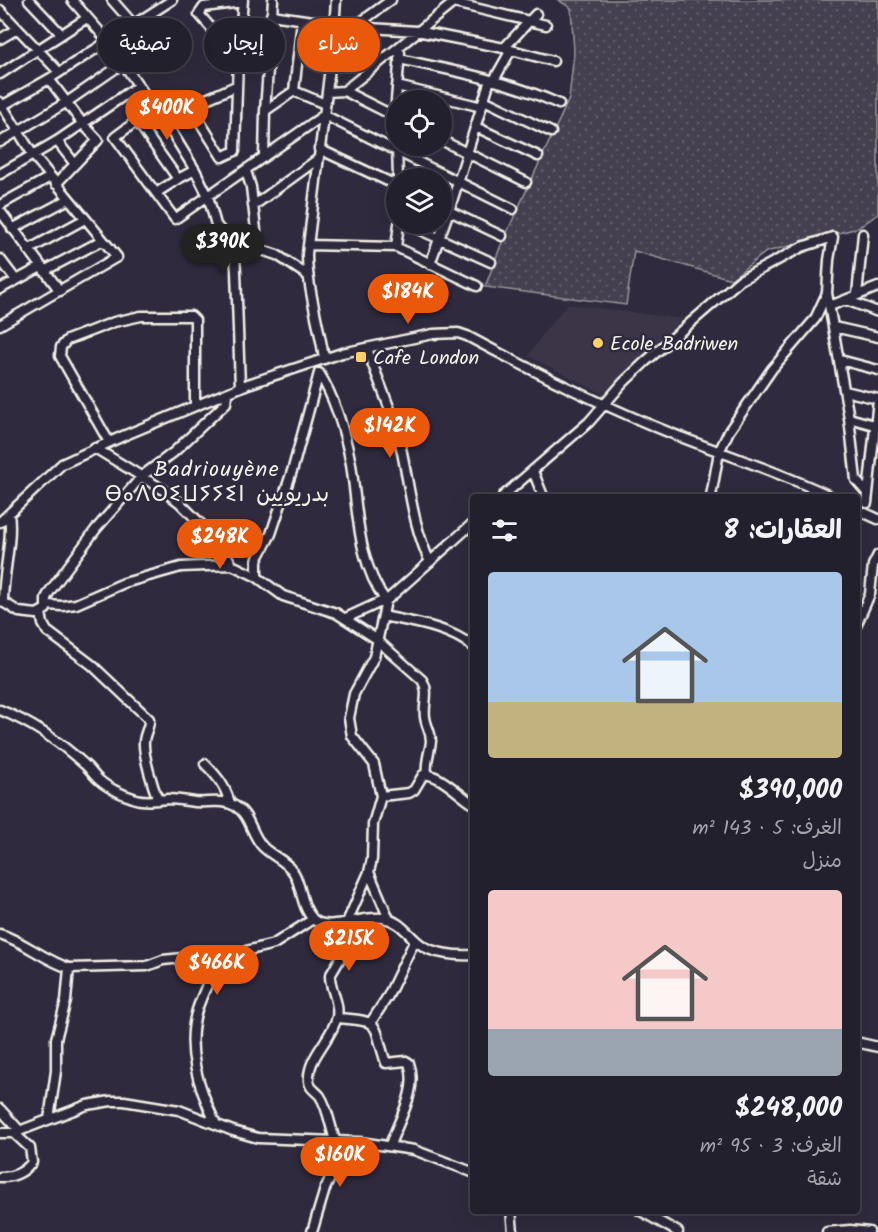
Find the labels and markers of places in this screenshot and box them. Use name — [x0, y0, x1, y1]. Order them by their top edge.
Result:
pin: $400K — [125, 90, 209, 141]
pin: $390K — [181, 224, 265, 275]
pin: $184K — [366, 274, 450, 325]
place label: Ecole Badriwen — [610, 329, 738, 361]
marker: Ecole Badriwen — [591, 336, 605, 350]
place label: Cafe London — [373, 343, 479, 375]
marker: Cafe London — [354, 350, 368, 364]
pin: $142K — [348, 408, 432, 459]
pin: $248K — [178, 519, 262, 570]
pin: $215K — [307, 921, 391, 972]
pin: $466K — [175, 945, 259, 996]
pin: $160K — [298, 1137, 382, 1188]

